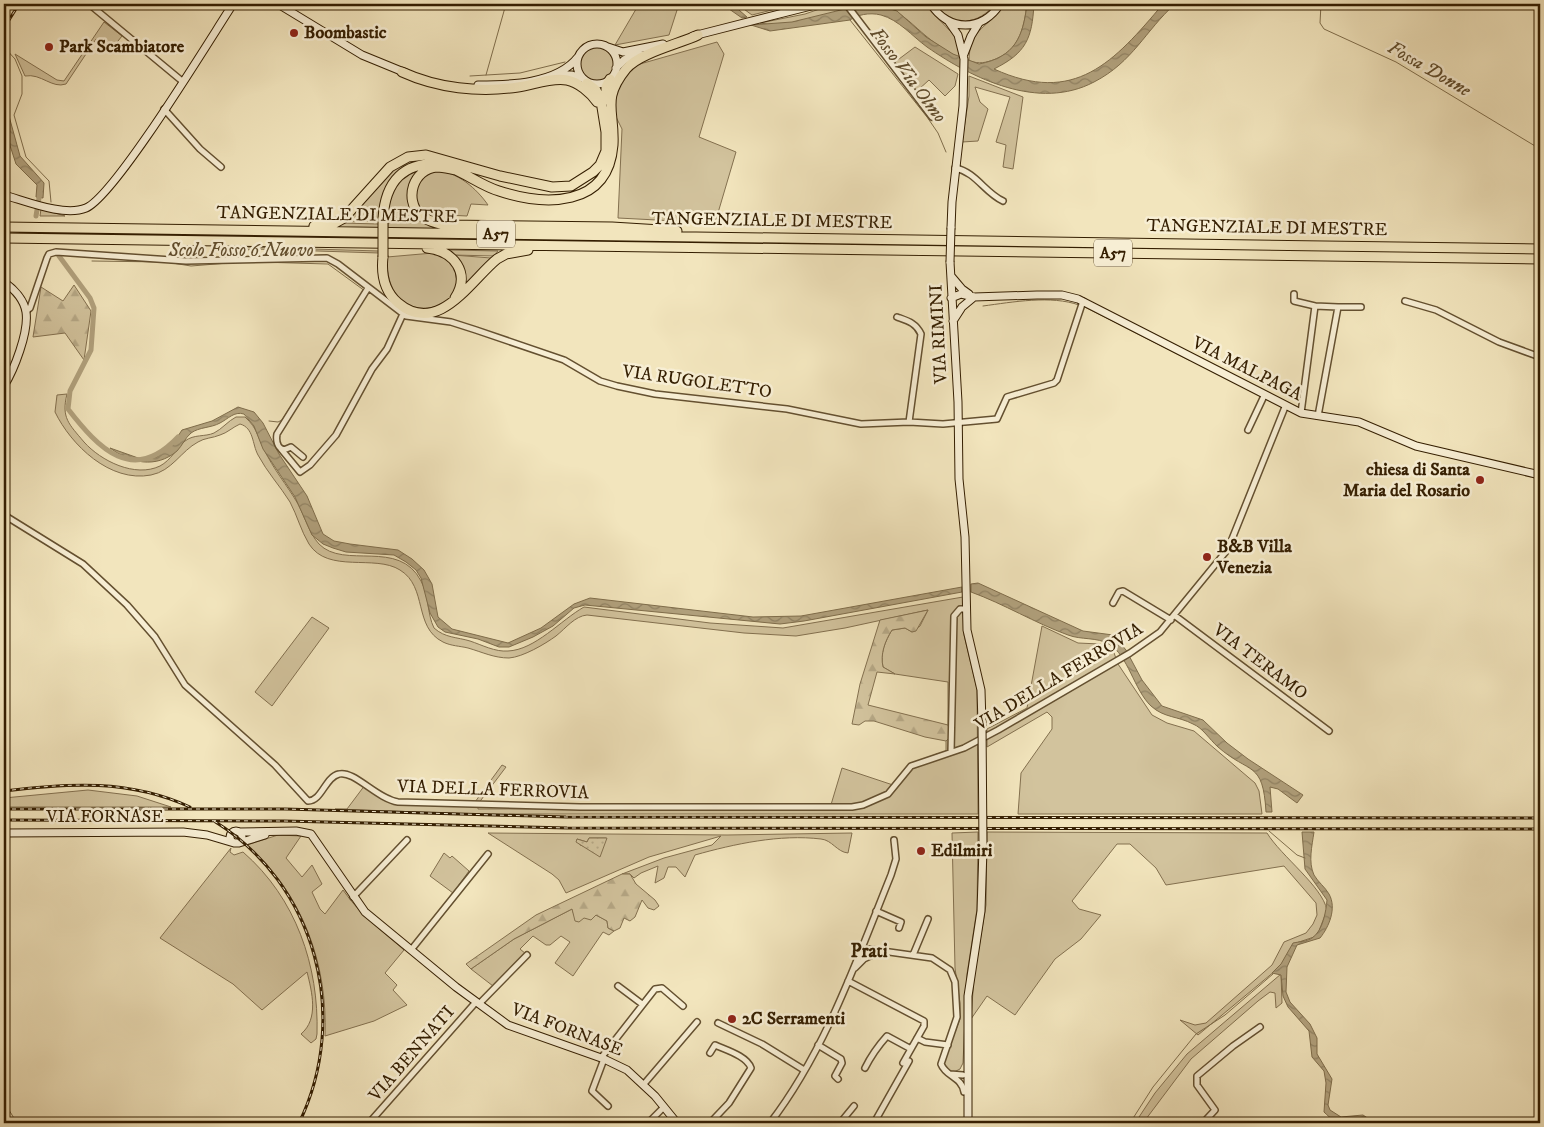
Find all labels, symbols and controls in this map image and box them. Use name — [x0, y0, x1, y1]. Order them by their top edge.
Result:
place label: Boombastic — [304, 22, 387, 44]
water label: Fosso Via Olmo — [865, 23, 951, 127]
marker: Boombastic — [288, 27, 300, 39]
place label: Park Scambiatore — [59, 36, 185, 58]
water label: Fossa Donne — [1383, 36, 1475, 102]
marker: Park Scambiatore — [43, 41, 55, 53]
street label: TANGENZIALE DI MESTRE — [216, 202, 458, 228]
street label: TANGENZIALE DI MESTRE — [651, 208, 893, 234]
street label: TANGENZIALE DI MESTRE — [1146, 215, 1388, 241]
road number: A57 — [477, 220, 515, 248]
water label: Scolo Fosso 6 Nuovo — [168, 239, 314, 262]
road number: A57 — [1094, 240, 1132, 266]
street label: VIA RIMINI — [925, 284, 953, 385]
street label: VIA MALPAGA — [1187, 331, 1306, 406]
street label: VIA RUGOLETTO — [620, 360, 773, 403]
place label: chiesa di Santa Maria del Rosario — [1343, 459, 1470, 502]
marker: chiesa di Santa Maria del Rosario — [1474, 474, 1486, 486]
place label: B&B Villa Venezia — [1216, 536, 1292, 579]
marker: B&B Villa Venezia — [1201, 551, 1213, 563]
street label: VIA DELLA FERROVIA — [970, 618, 1147, 736]
street label: VIA TERAMO — [1207, 619, 1312, 705]
street label: VIA DELLA FERROVIA — [396, 776, 590, 804]
street label: VIA FORNASE — [45, 806, 164, 828]
place label: Edilmiri — [931, 840, 993, 862]
marker: Edilmiri — [915, 845, 927, 857]
district label: Prati — [850, 940, 888, 963]
street label: VIA FORNASE — [507, 998, 626, 1061]
street label: VIA BENNATI — [364, 1002, 459, 1107]
place label: 2C Serramenti — [742, 1008, 846, 1030]
marker: 2C Serramenti — [726, 1013, 738, 1025]

